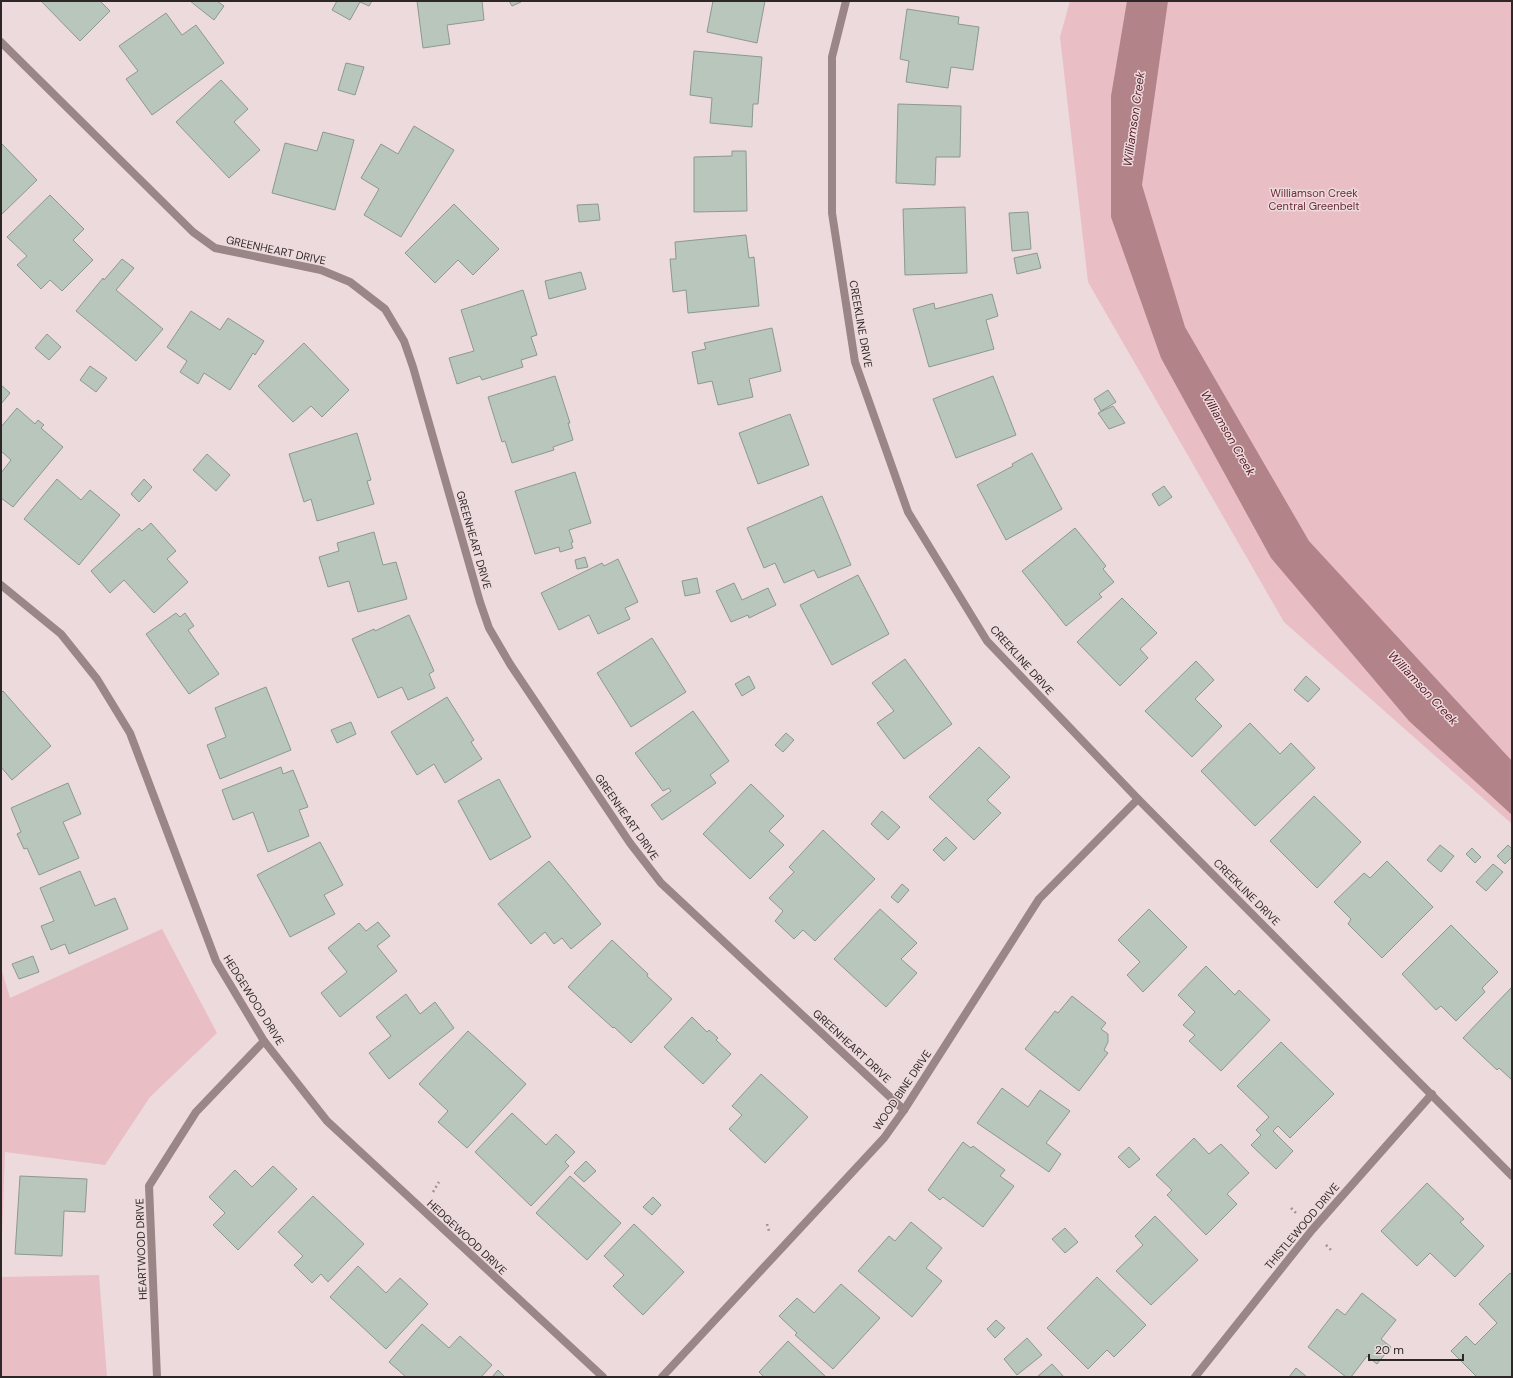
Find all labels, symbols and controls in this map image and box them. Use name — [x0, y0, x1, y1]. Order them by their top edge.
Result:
water label: Williamson Creek — [1119, 70, 1149, 168]
park label: Williamson Creek Central Greenbelt — [1268, 186, 1360, 213]
street label: GREENHEART DRIVE — [225, 233, 327, 267]
street label: CREEKLINE DRIVE — [846, 279, 876, 369]
water label: Williamson Creek — [1197, 387, 1259, 479]
street label: GREENHEART DRIVE — [453, 489, 495, 591]
street label: CREEKLINE DRIVE — [987, 622, 1057, 698]
water label: Williamson Creek — [1384, 647, 1462, 729]
street label: GREENHEART DRIVE — [592, 771, 662, 863]
street label: CREEKLINE DRIVE — [1211, 856, 1283, 928]
street label: HEDGEWOOD DRIVE — [221, 952, 287, 1048]
street label: GREENHEART DRIVE — [810, 1006, 894, 1086]
street label: WOOD BINE DRIVE — [870, 1047, 934, 1133]
street label: THISTLEWOOD DRIVE — [1262, 1180, 1342, 1272]
street label: HEDGEWOOD DRIVE — [424, 1196, 510, 1278]
street label: HEARTWOOD DRIVE — [132, 1198, 150, 1300]
scale bar — [1369, 1336, 1463, 1362]
text: 20 m — [1375, 1342, 1404, 1358]

